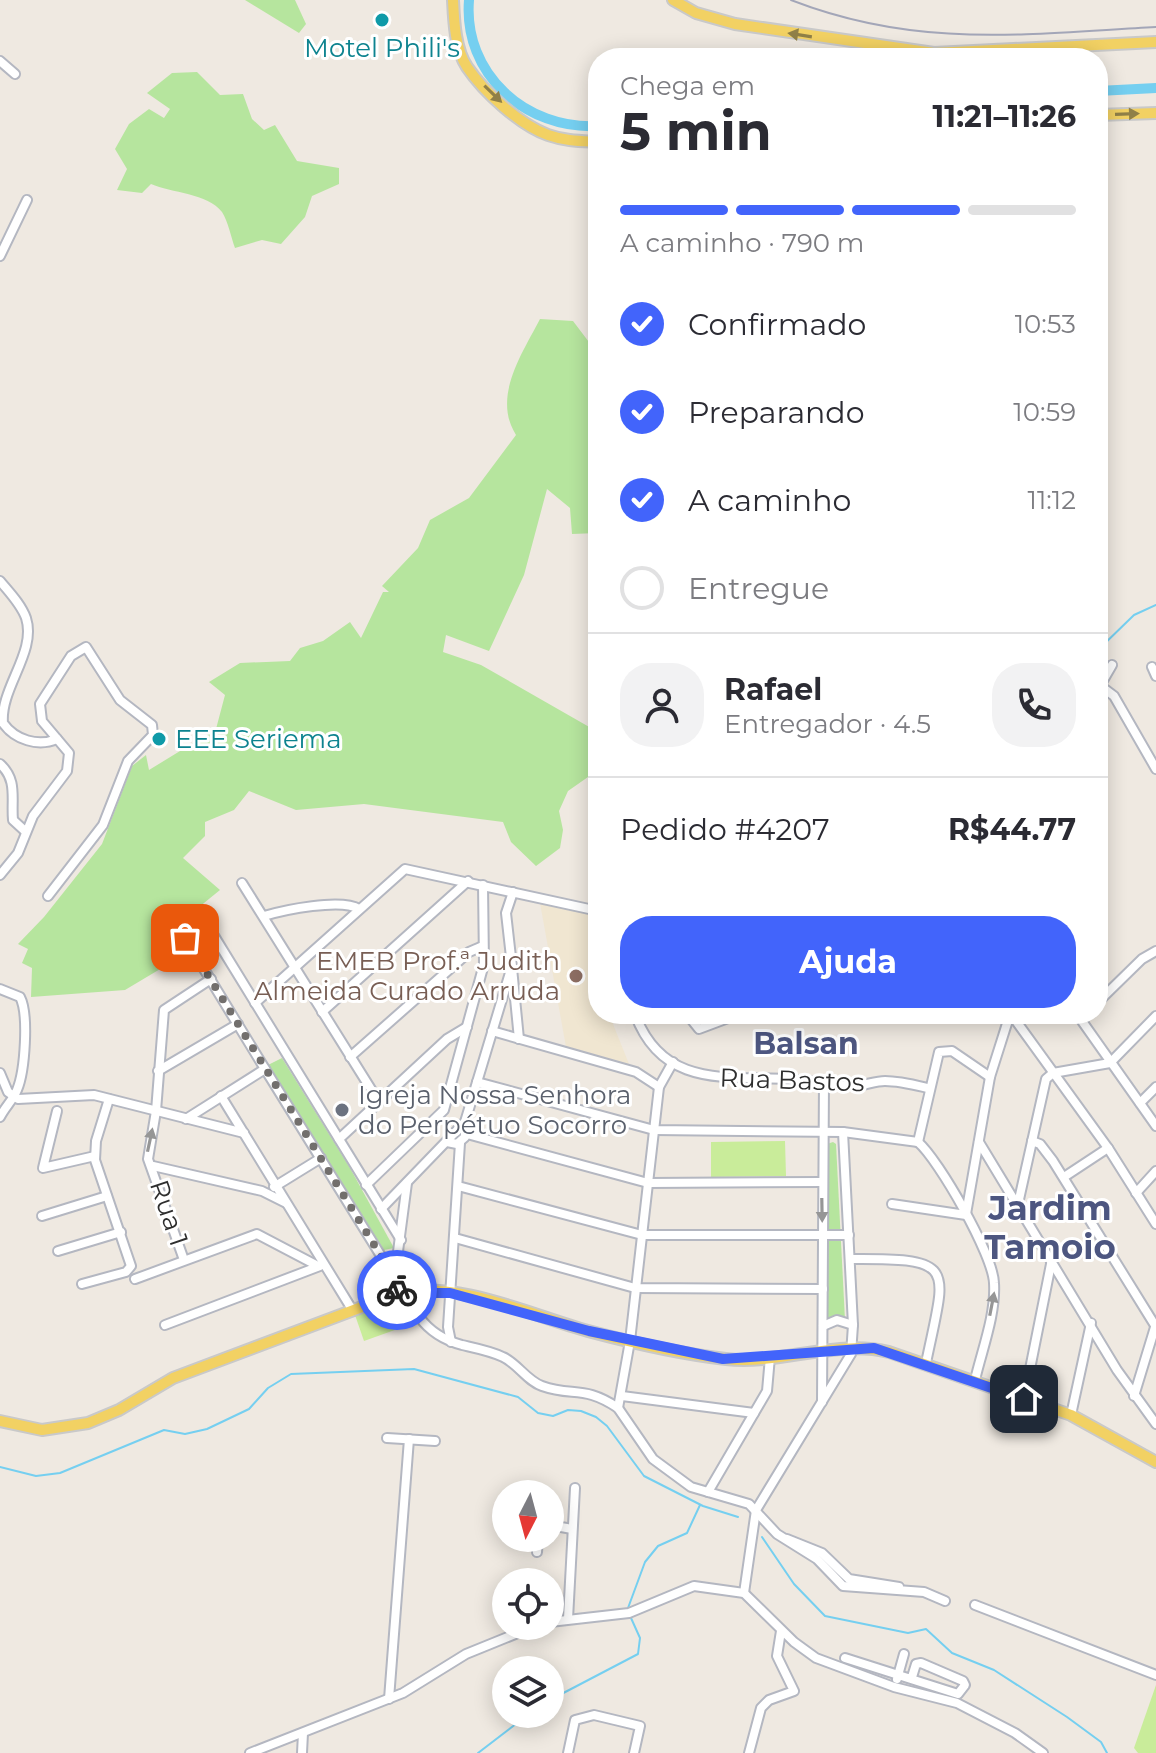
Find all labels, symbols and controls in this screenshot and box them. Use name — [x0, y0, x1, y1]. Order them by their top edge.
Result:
marker: Motel Phili's — [373, 11, 391, 29]
one-way arrow — [787, 28, 812, 40]
place label: Motel Phili's — [304, 32, 460, 64]
text: Chega em — [620, 70, 755, 102]
one-way arrow — [483, 84, 502, 102]
text: 11:21–11:26 — [933, 98, 1076, 135]
text: 5 min — [620, 100, 772, 163]
one-way arrow — [1115, 108, 1140, 121]
text: A caminho · 790 m — [620, 227, 864, 259]
icon: check — [620, 302, 664, 346]
text: Confirmado — [688, 306, 866, 343]
text: 10:53 — [1015, 308, 1076, 340]
icon: check — [620, 390, 664, 434]
text: Preparando — [688, 394, 865, 431]
text: 10:59 — [1013, 396, 1076, 428]
icon: check — [620, 478, 664, 522]
text: A caminho — [688, 482, 851, 519]
text: 11:12 — [1028, 484, 1076, 516]
text: Entregue — [688, 570, 829, 607]
button: person — [620, 663, 704, 747]
button: phone — [992, 663, 1076, 747]
text: Rafael — [724, 671, 822, 708]
text: Entregador · 4.5 — [724, 708, 931, 740]
place label: EEE Seriema — [175, 723, 342, 755]
marker: EEE Seriema — [150, 730, 168, 748]
text: Pedido #4207 — [620, 811, 830, 848]
text: R$44.77 — [948, 811, 1076, 848]
pin — [151, 904, 219, 972]
icon: bag — [163, 916, 207, 960]
button: Ajuda — [620, 916, 1076, 1008]
place label: EMEB Prof.ª Judith Almeida Curado Arruda — [254, 945, 560, 1007]
marker: EMEB Prof.ª Judith Almeida Curado Arruda — [567, 967, 585, 985]
district label: Balsan — [753, 1025, 859, 1062]
street label: Rua Bastos — [719, 1061, 865, 1099]
place label: Igreja Nossa Senhora do Perpétuo Socorro — [358, 1079, 631, 1141]
marker: Igreja Nossa Senhora do Perpétuo Socorro — [333, 1101, 351, 1119]
one-way arrow — [144, 1127, 157, 1152]
street label: Rua 1 — [143, 1176, 195, 1250]
district label: Jardim Tamoio — [984, 1187, 1116, 1268]
one-way arrow — [816, 1198, 828, 1223]
courier — [357, 1250, 437, 1330]
icon: bike — [375, 1268, 419, 1312]
one-way arrow — [986, 1291, 998, 1316]
pin — [990, 1365, 1058, 1433]
icon: home — [1002, 1377, 1046, 1421]
north arrow — [492, 1480, 564, 1552]
map controls — [492, 1480, 564, 1728]
button: locate — [492, 1568, 564, 1640]
button: layers — [492, 1656, 564, 1728]

